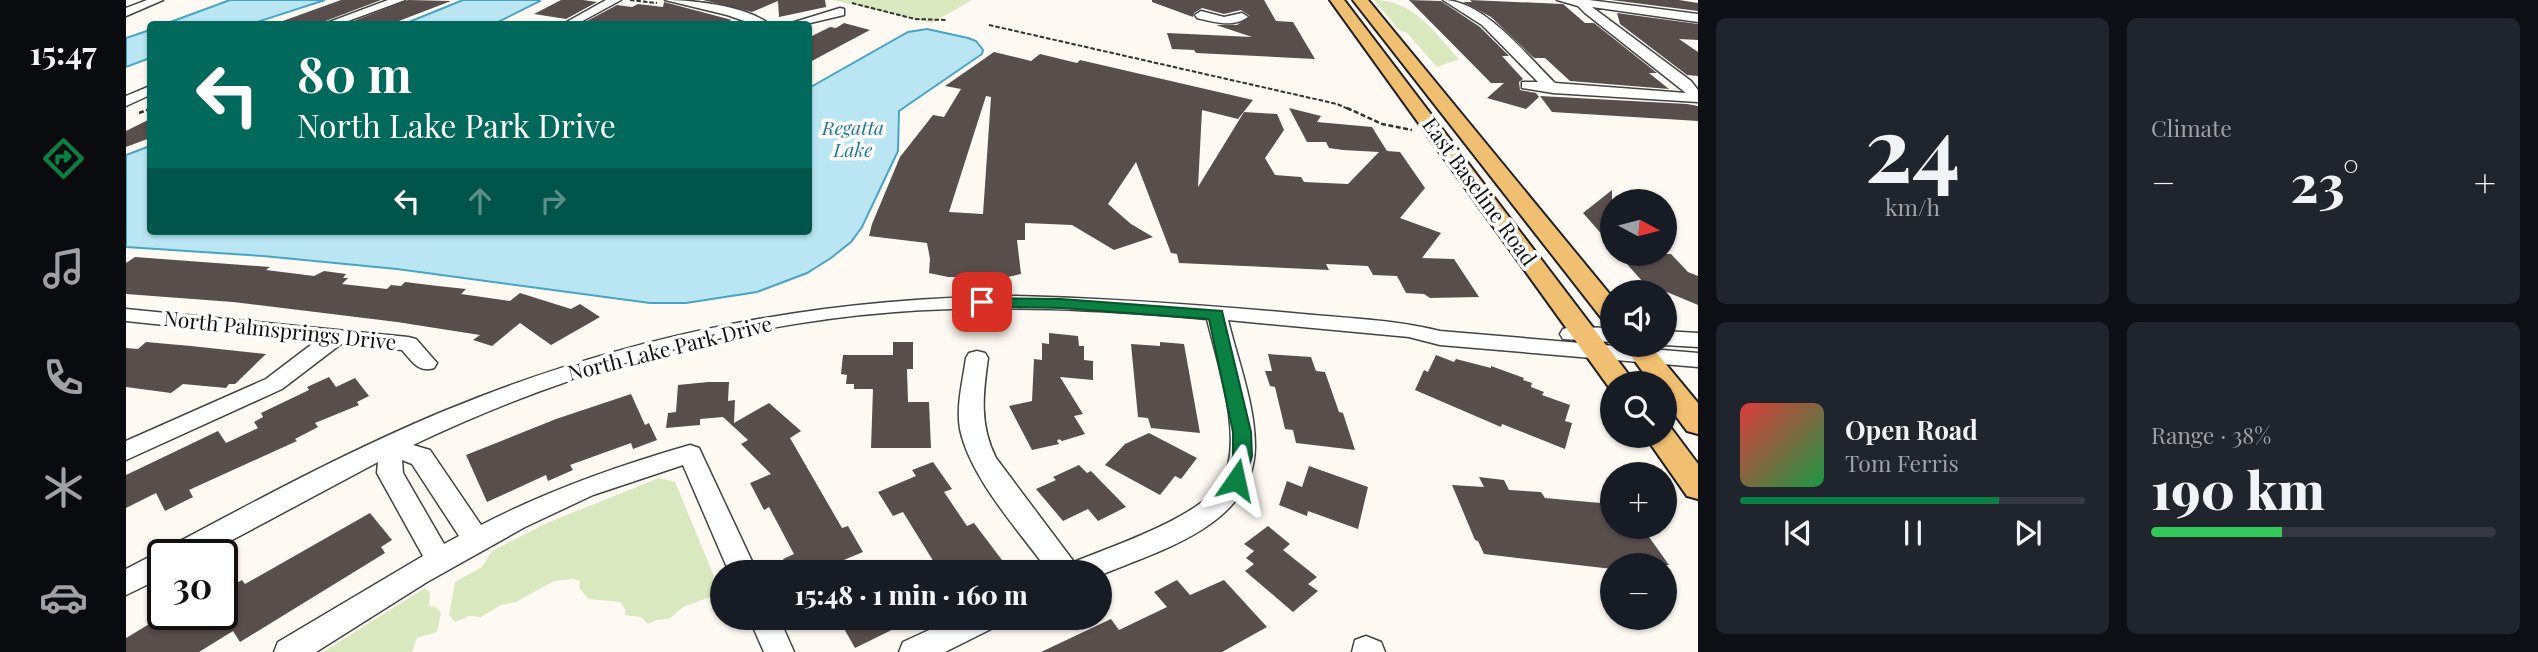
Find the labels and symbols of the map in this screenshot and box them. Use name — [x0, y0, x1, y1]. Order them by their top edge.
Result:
street label: East Baseline Road — [1417, 111, 1544, 271]
water label: Regatta Lake — [821, 114, 884, 162]
north arrow — [1600, 189, 1676, 266]
pin — [952, 272, 1012, 332]
street label: North Palmsprings Drive — [162, 303, 398, 355]
street label: North Lake Park Drive — [565, 308, 774, 386]
position arrow — [1199, 443, 1273, 517]
speed limit sign: 30 — [147, 539, 238, 630]

